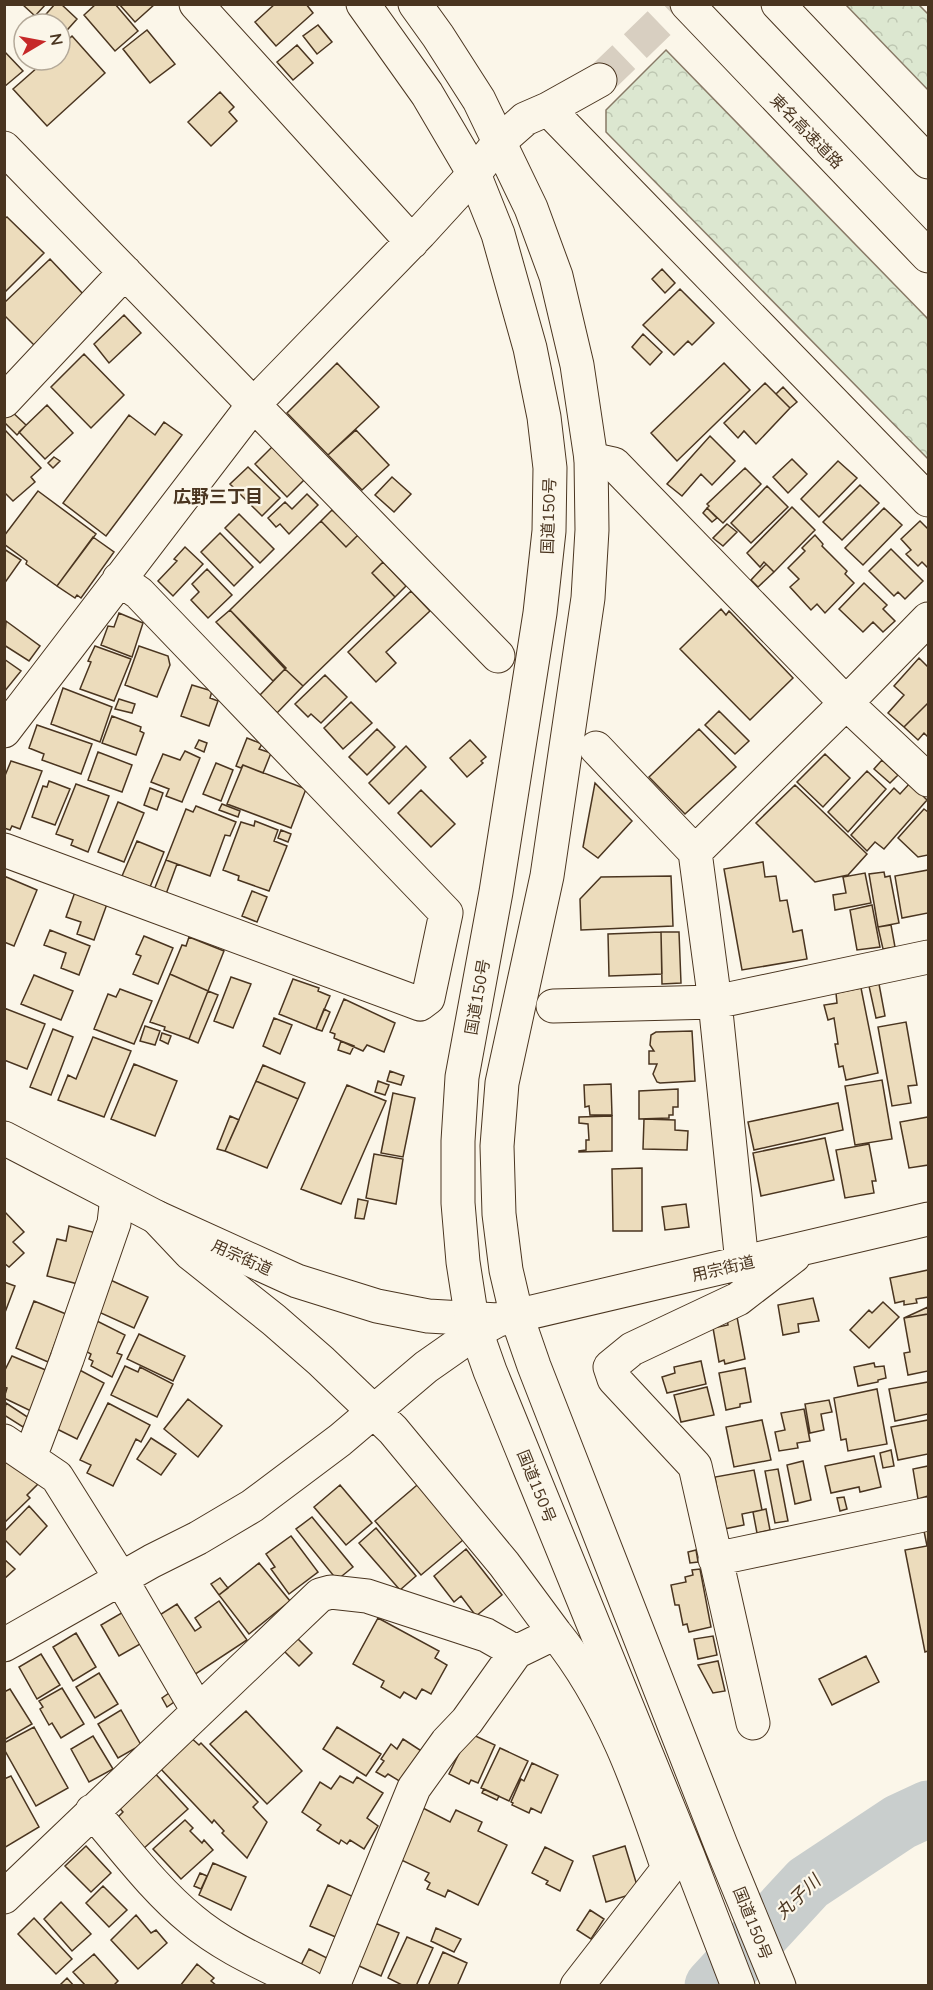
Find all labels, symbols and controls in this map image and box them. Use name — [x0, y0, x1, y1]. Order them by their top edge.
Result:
north arrow — [12, 12, 72, 72]
text: N — [44, 32, 68, 47]
street label: 東名高速道路 — [765, 90, 848, 174]
street label: 国道150号 — [537, 477, 561, 555]
district label: 広野三丁目 — [173, 485, 263, 509]
street label: 国道150号 — [460, 957, 495, 1037]
street label: 用宗街道 — [208, 1235, 275, 1281]
street label: 用宗街道 — [690, 1251, 757, 1287]
street label: 国道150号 — [511, 1447, 561, 1526]
water label: 丸子川 — [770, 1868, 827, 1924]
street label: 国道150号 — [727, 1884, 777, 1963]

